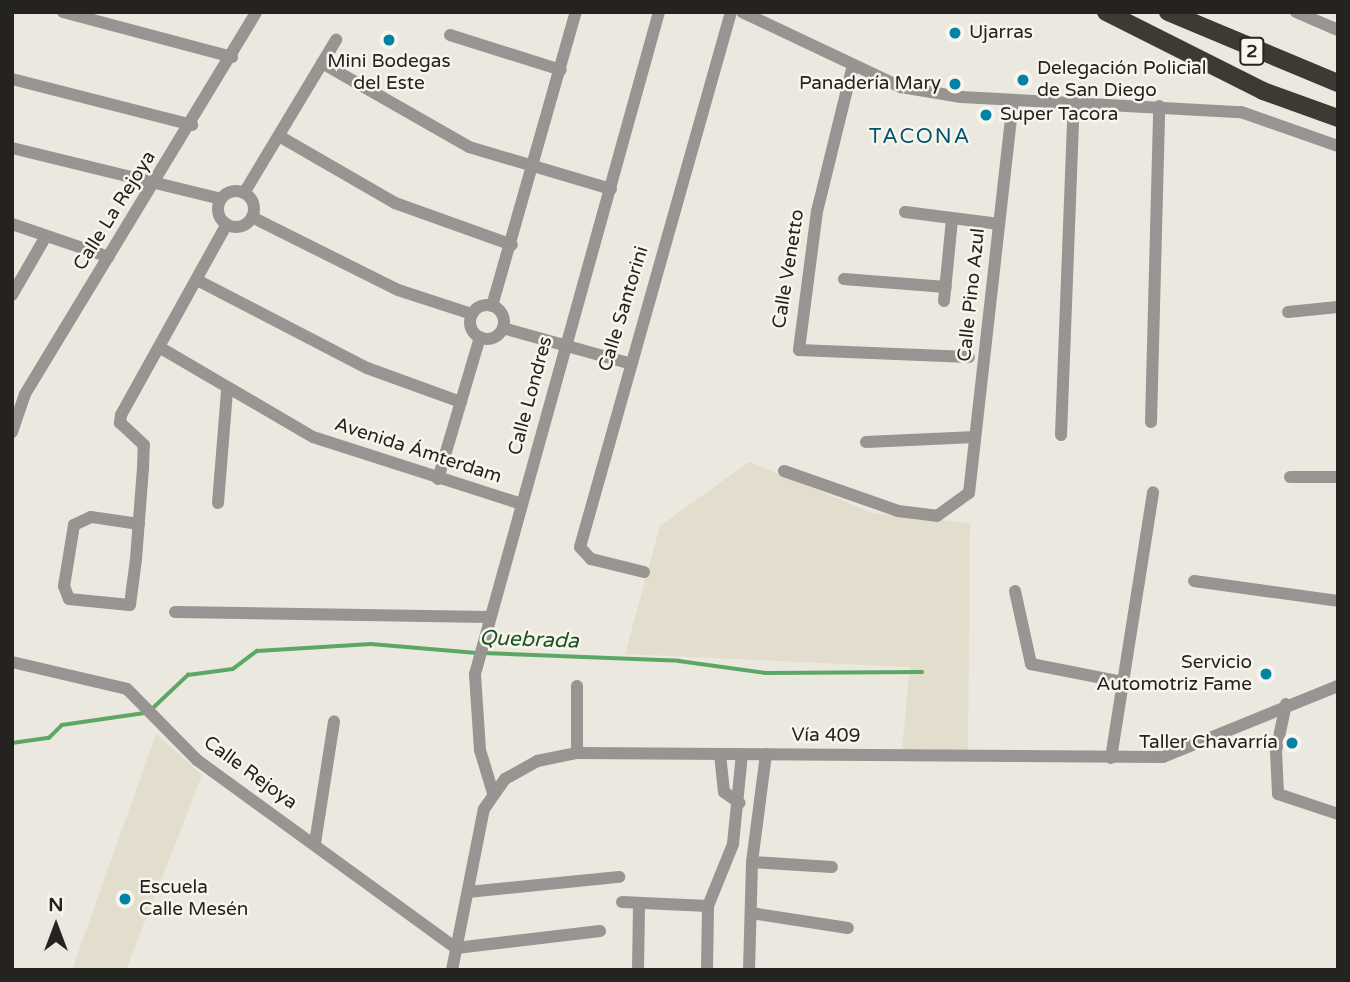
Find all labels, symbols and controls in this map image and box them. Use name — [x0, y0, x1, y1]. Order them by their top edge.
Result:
place label: Ujarras — [969, 22, 1033, 44]
marker: Ujarras — [947, 25, 963, 41]
marker: Mini Bodegas del Este — [381, 32, 397, 48]
road number: 2 — [1238, 36, 1266, 66]
place label: Mini Bodegas del Este — [327, 51, 451, 95]
place label: Delegación Policial de San Diego — [1037, 58, 1207, 102]
marker: Delegación Policial de San Diego — [1015, 72, 1031, 88]
place label: Panadería Mary — [799, 73, 941, 95]
marker: Panadería Mary — [947, 76, 963, 92]
place label: Super Tacora — [1000, 104, 1118, 126]
marker: Super Tacora — [978, 107, 994, 123]
district label: TACONA — [869, 124, 971, 150]
street label: Calle La Rejoya — [69, 147, 161, 275]
street label: Calle Venetto — [768, 208, 810, 330]
street label: Calle Pino Azul — [954, 227, 990, 363]
street label: Calle Santorini — [594, 244, 654, 374]
street label: Calle Londres — [504, 334, 558, 458]
street label: Avenida Ámterdam — [332, 413, 504, 489]
water label: Quebrada — [479, 626, 579, 654]
place label: Servicio Automotriz Fame — [1096, 652, 1252, 696]
marker: Servicio Automotriz Fame — [1258, 666, 1274, 682]
street label: Vía 409 — [791, 724, 861, 748]
street label: Calle Rejoya — [199, 731, 301, 815]
place label: Taller Chavarría — [1139, 732, 1278, 754]
marker: Taller Chavarría — [1284, 735, 1300, 751]
place label: Escuela Calle Mesén — [139, 877, 248, 921]
north arrow — [21, 891, 91, 961]
marker: Escuela Calle Mesén — [117, 891, 133, 907]
text: N — [48, 894, 64, 916]

